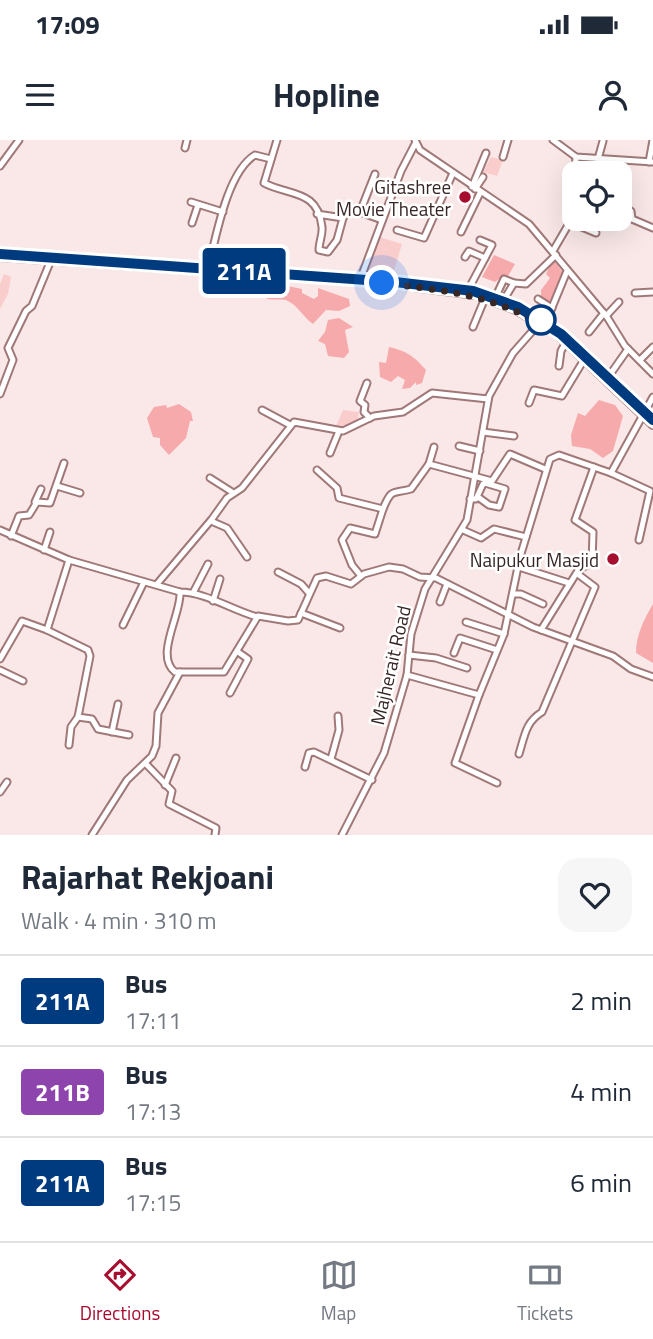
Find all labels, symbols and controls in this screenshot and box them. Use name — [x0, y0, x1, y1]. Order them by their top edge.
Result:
text: 17:09 — [35, 5, 100, 44]
text: Hopline — [273, 71, 380, 119]
icon: menu — [21, 76, 59, 114]
icon: person — [594, 76, 632, 114]
map controls — [562, 161, 632, 231]
button: locate — [562, 161, 632, 231]
place label: Gitashree Movie Theater — [336, 172, 451, 223]
marker: Gitashree Movie Theater — [457, 189, 473, 205]
line badge: 211A — [195, 248, 293, 294]
text: 211A — [217, 253, 271, 289]
your location — [364, 265, 399, 300]
unlabelled marker — [526, 305, 556, 335]
place label: Naipukur Masjid — [470, 545, 599, 574]
marker: Naipukur Masjid — [605, 551, 621, 567]
street label: Majherait Road — [362, 602, 418, 728]
text: Rajarhat Rekjoani — [21, 852, 274, 902]
button: heart — [558, 858, 632, 932]
text: Walk · 4 min · 310 m — [21, 903, 217, 938]
text: Bus — [125, 964, 167, 1003]
text: 2 min — [570, 981, 632, 1020]
text: 211A — [35, 983, 90, 1019]
text: 17:11 — [125, 1003, 181, 1038]
text: Bus — [125, 1055, 167, 1094]
text: 4 min — [570, 1072, 632, 1111]
text: 211B — [35, 1074, 90, 1110]
text: 17:13 — [125, 1094, 181, 1129]
text: Bus — [125, 1146, 167, 1185]
text: 6 min — [570, 1163, 632, 1202]
text: 211A — [35, 1165, 90, 1201]
text: 17:15 — [125, 1185, 181, 1220]
tab: Directions — [80, 1256, 160, 1327]
tab: Map — [320, 1256, 358, 1327]
tab: Tickets — [517, 1256, 573, 1327]

